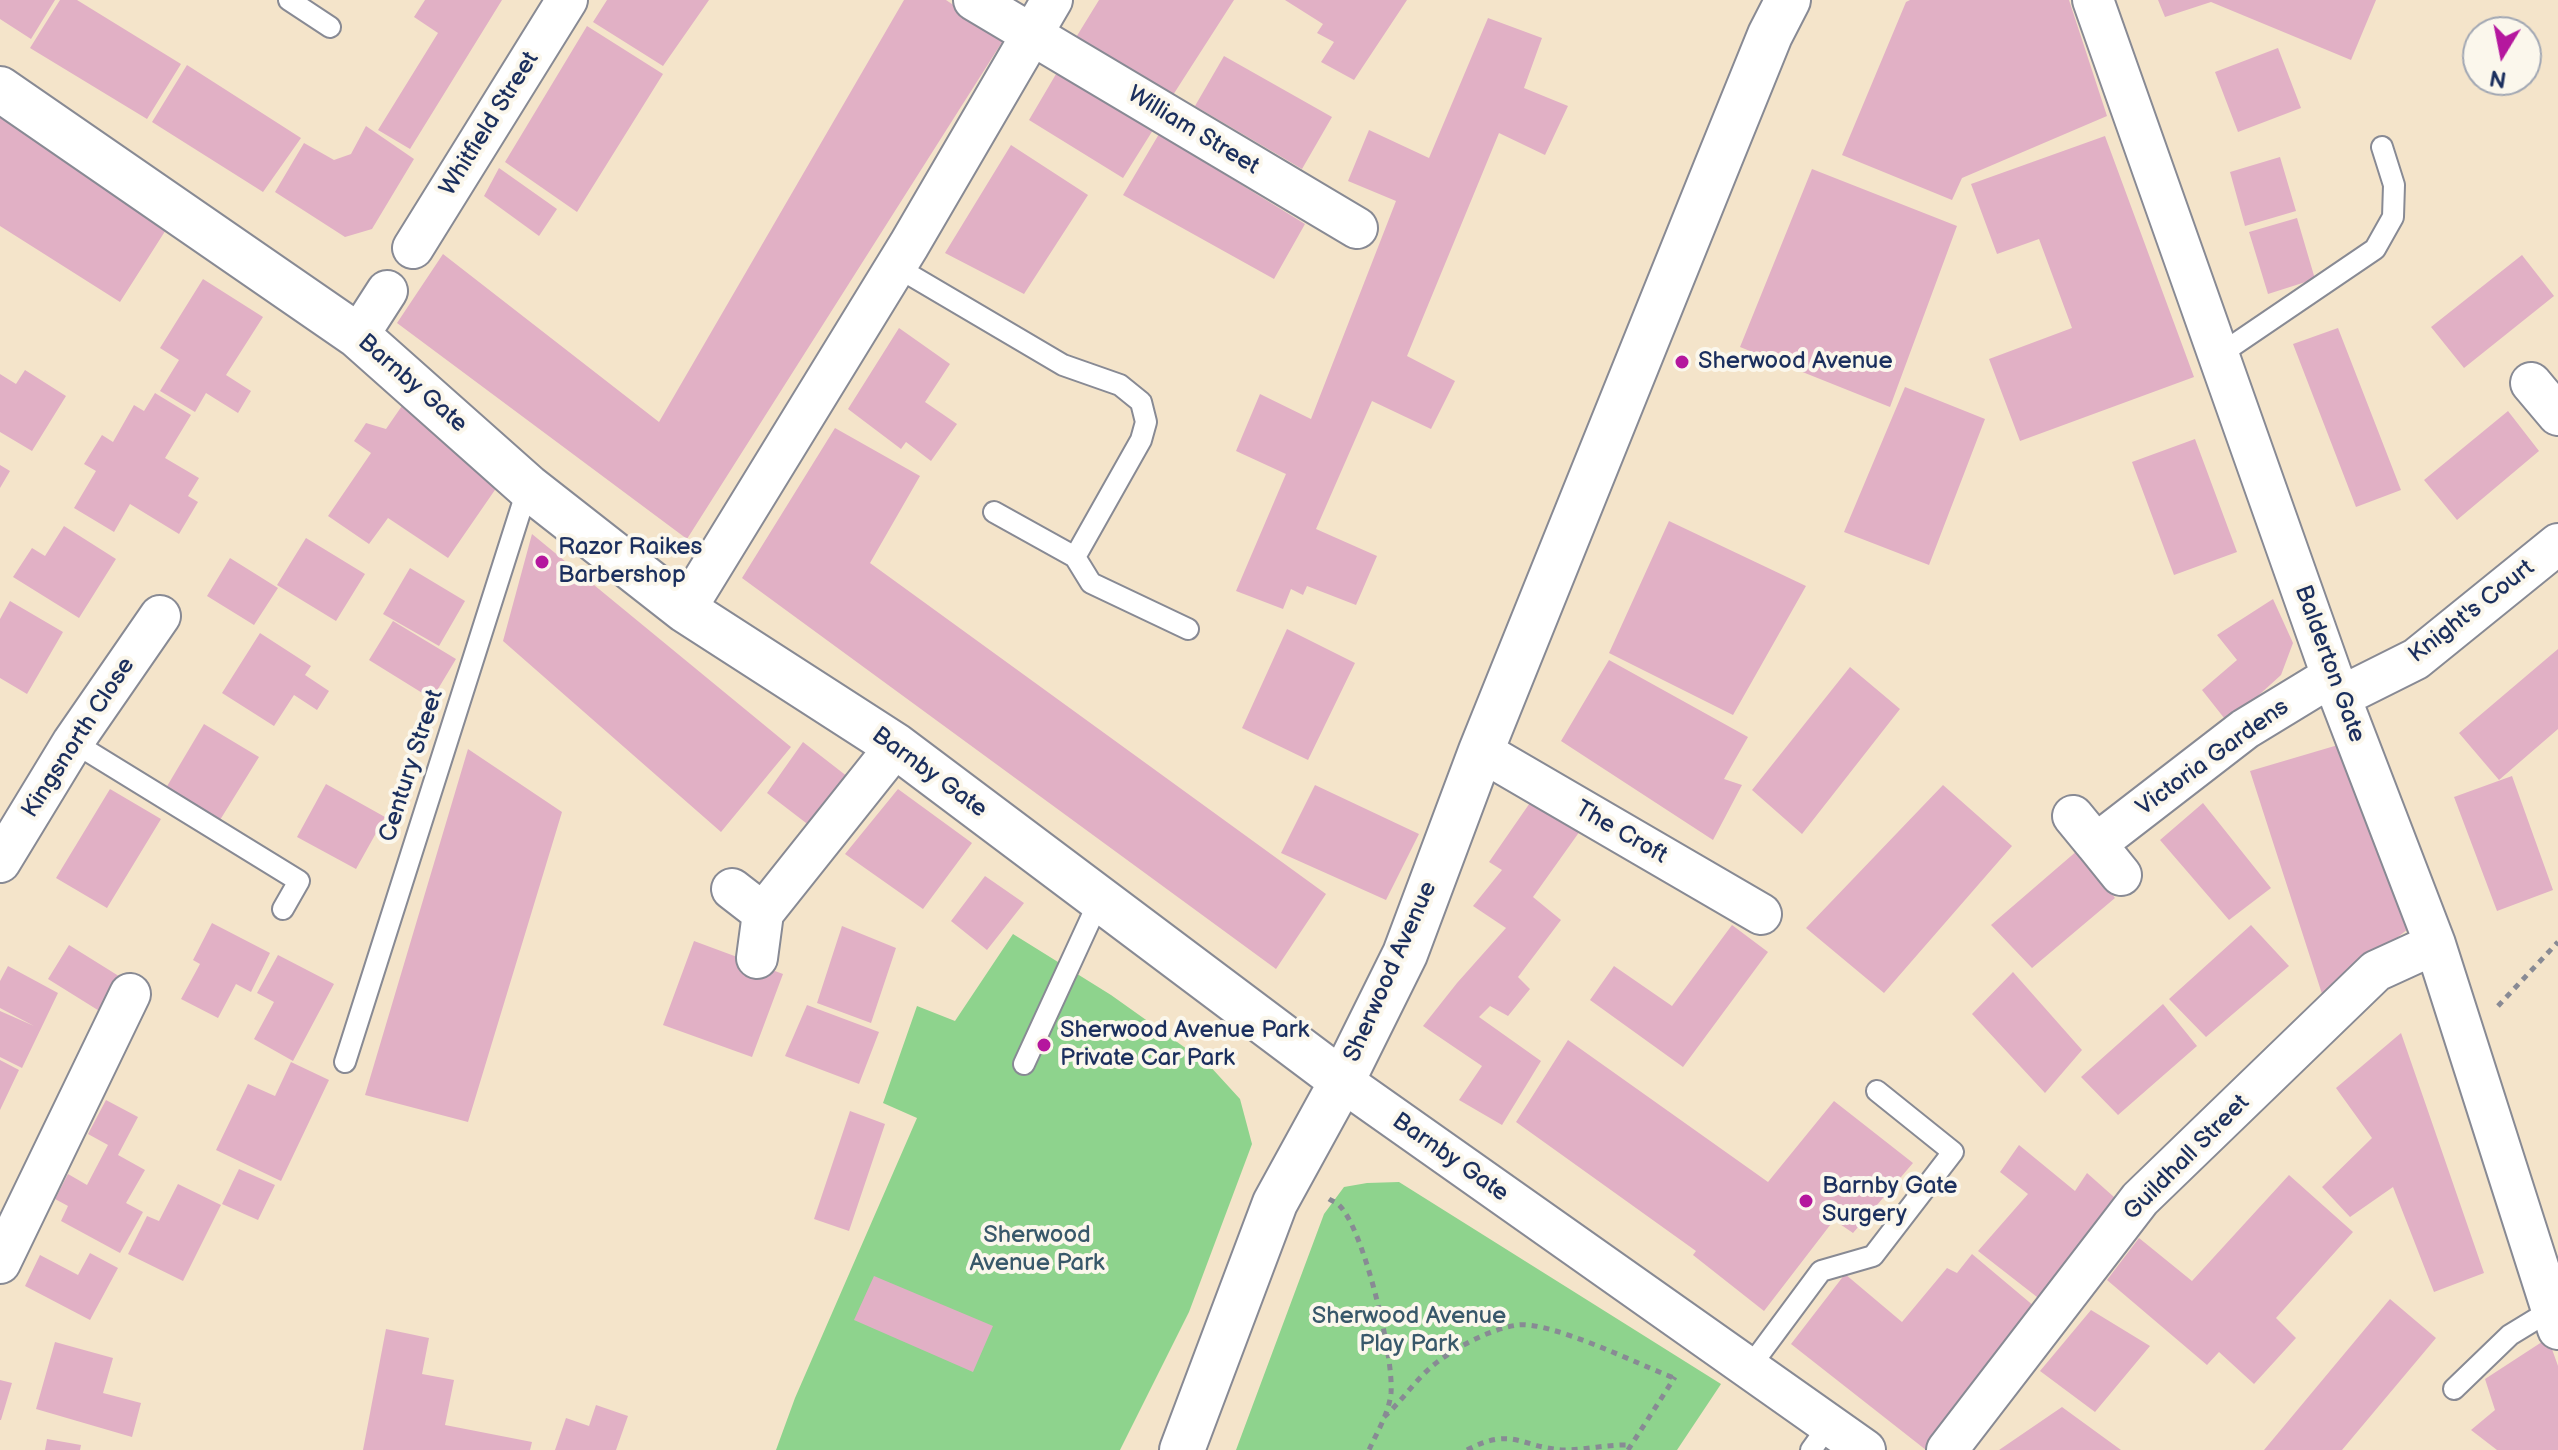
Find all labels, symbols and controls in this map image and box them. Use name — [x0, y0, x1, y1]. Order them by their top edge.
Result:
north arrow — [2462, 16, 2542, 96]
street label: Whitfield Street — [434, 47, 546, 201]
text: N — [2488, 63, 2509, 93]
street label: William Street — [1122, 80, 1264, 182]
street label: Barnby Gate — [351, 329, 473, 439]
place label: Sherwood Avenue — [1698, 348, 1893, 376]
marker: Sherwood Avenue — [1673, 353, 1691, 371]
place label: Razor Raikes Barbershop — [558, 534, 702, 590]
marker: Razor Raikes Barbershop — [533, 553, 551, 571]
street label: Knight's Court — [2403, 554, 2541, 670]
street label: Balderton Gate — [2287, 582, 2371, 746]
street label: Kingsnorth Close — [16, 652, 142, 824]
street label: Century Street — [374, 686, 450, 846]
street label: Victoria Gardens — [2131, 693, 2295, 823]
street label: Barnby Gate — [866, 722, 992, 824]
street label: The Croft — [1570, 795, 1672, 871]
street label: Sherwood Avenue — [1338, 877, 1444, 1067]
place label: Sherwood Avenue Park Private Car Park — [1060, 1017, 1309, 1073]
marker: Sherwood Avenue Park Private Car Park — [1035, 1036, 1053, 1054]
street label: Guildhall Street — [2118, 1089, 2256, 1227]
street label: Barnby Gate — [1386, 1107, 1514, 1209]
place label: Barnby Gate Surgery — [1822, 1173, 1957, 1229]
marker: Barnby Gate Surgery — [1797, 1192, 1815, 1210]
park label: Sherwood Avenue Park — [969, 1222, 1105, 1278]
park label: Sherwood Avenue Play Park — [1312, 1303, 1506, 1359]

